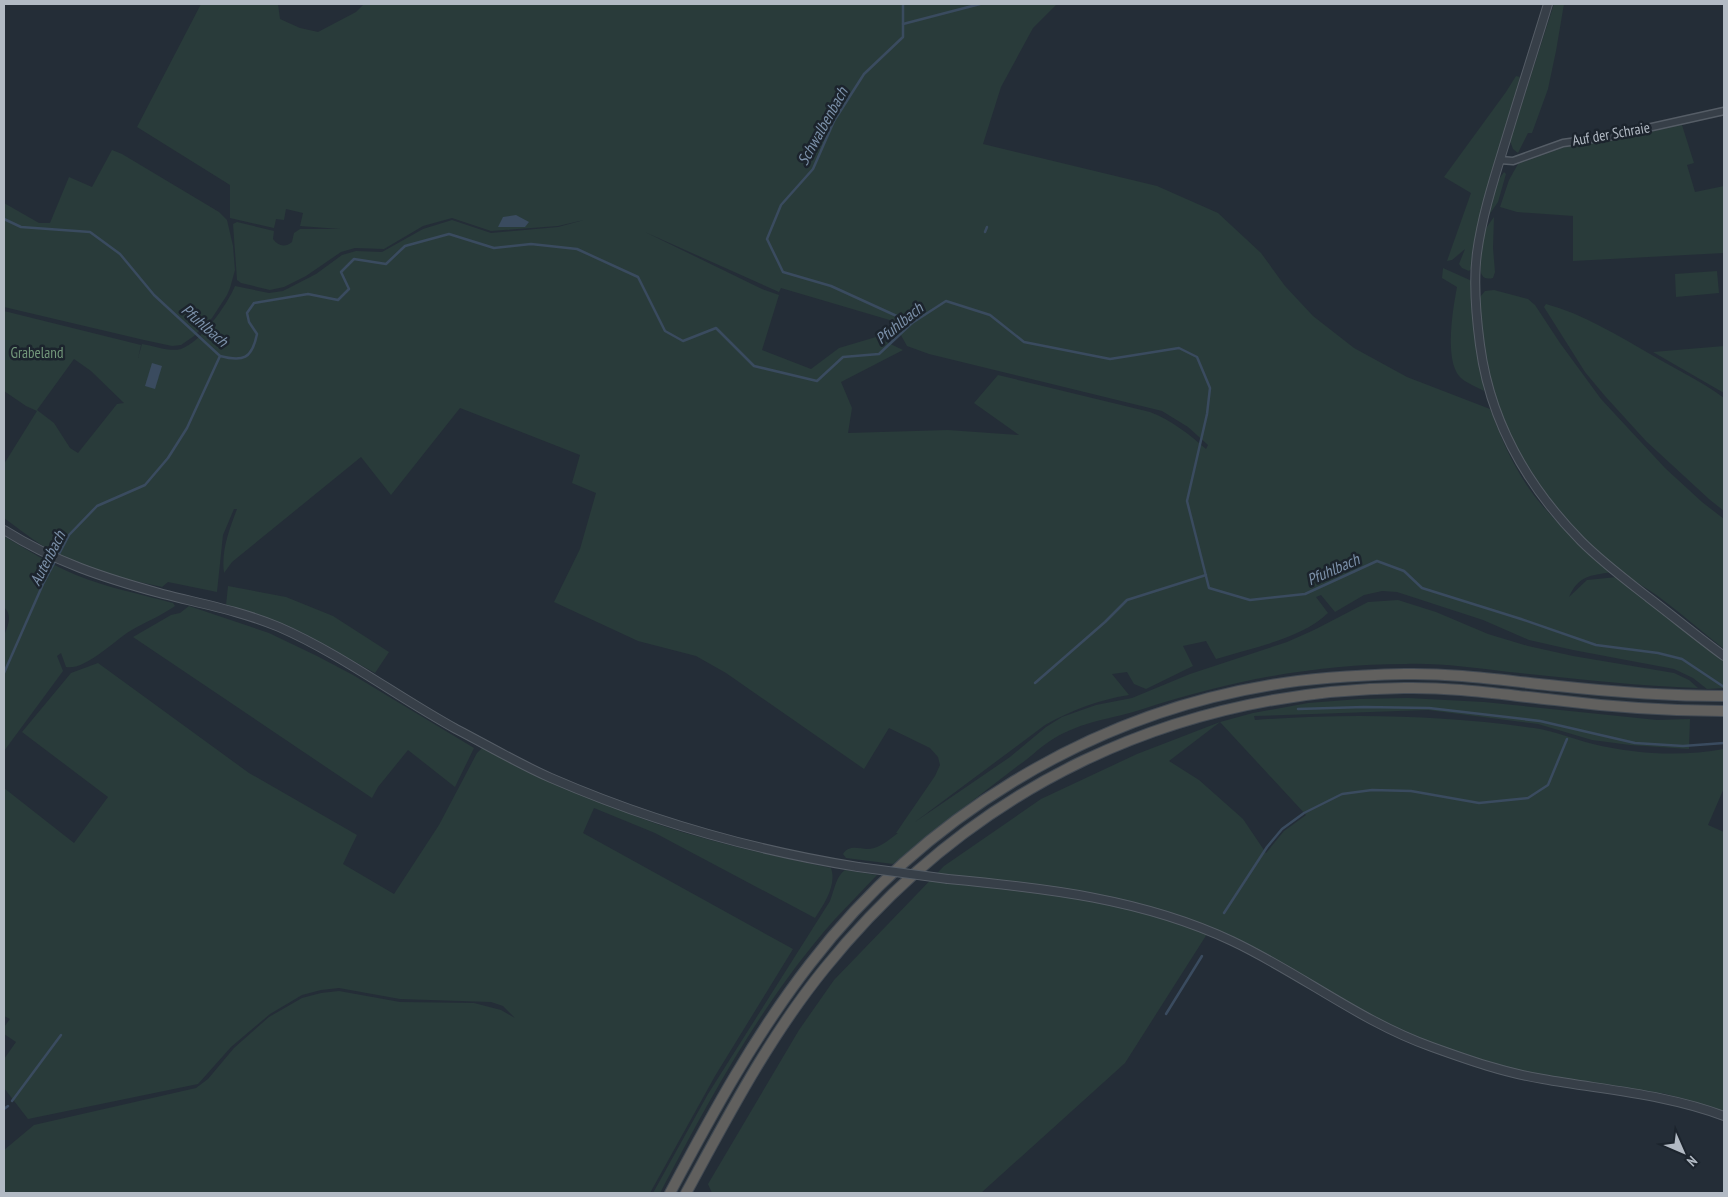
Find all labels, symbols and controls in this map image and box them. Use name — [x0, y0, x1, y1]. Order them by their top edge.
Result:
water label: Schwalbenbach — [792, 83, 852, 168]
street label: Auf der Schraie — [1571, 117, 1651, 150]
water label: Pfuhlbach — [871, 297, 927, 348]
water label: Pfuhlbach — [178, 299, 233, 351]
park label: Grabeland — [11, 343, 63, 362]
water label: Autenbach — [25, 527, 70, 589]
water label: Pfuhlbach — [1304, 548, 1363, 589]
north arrow — [1658, 1127, 1708, 1177]
text: N — [1683, 1152, 1701, 1170]

